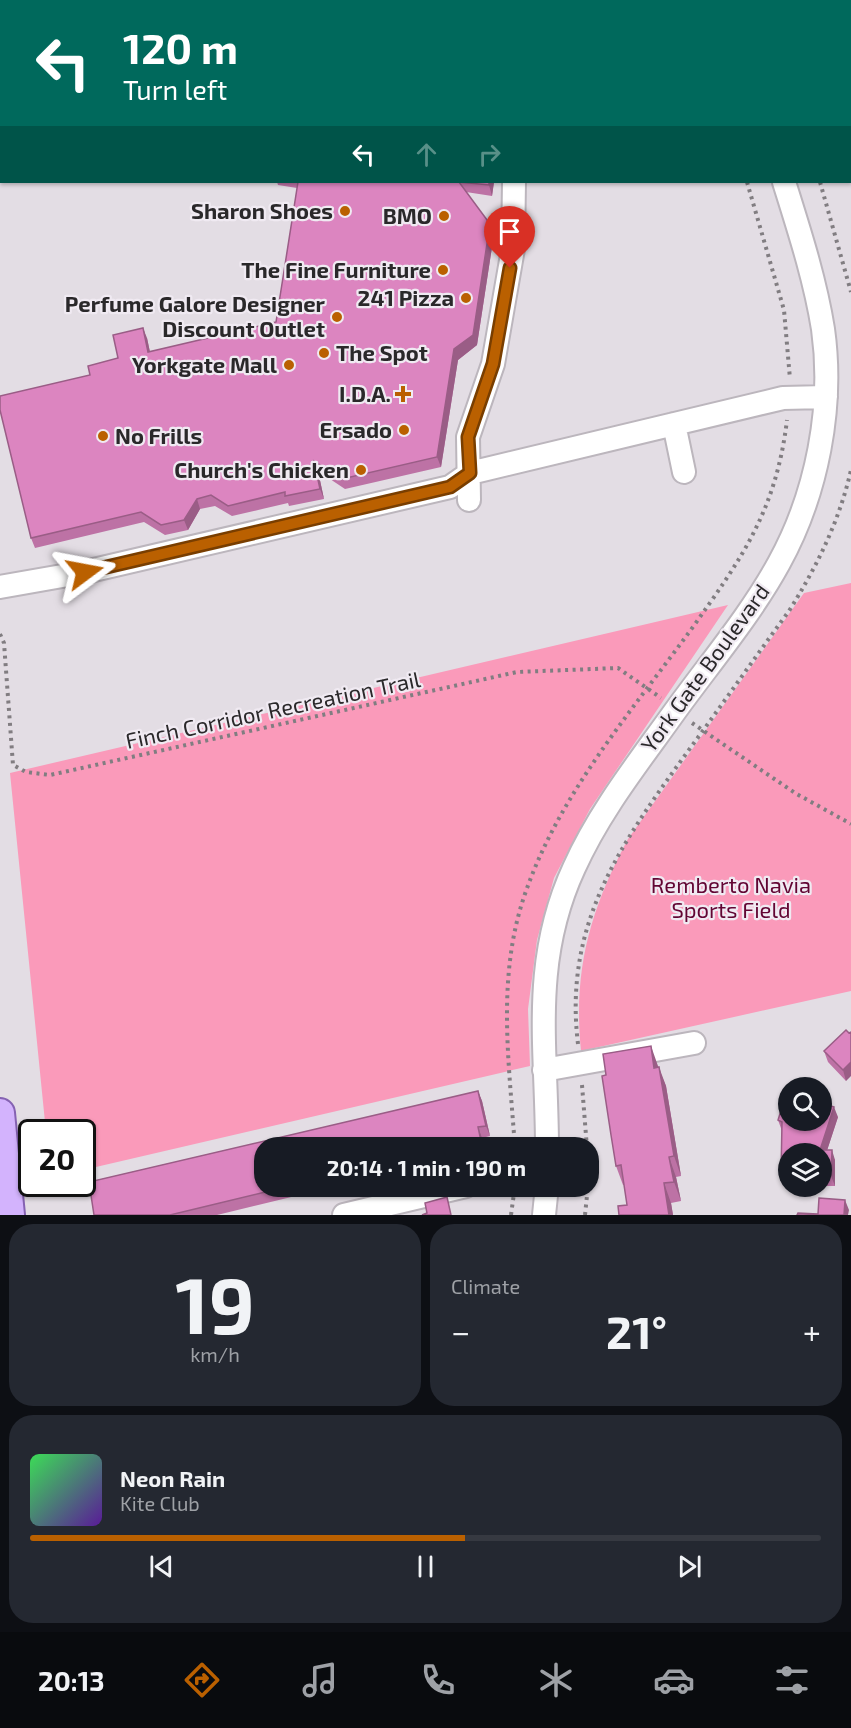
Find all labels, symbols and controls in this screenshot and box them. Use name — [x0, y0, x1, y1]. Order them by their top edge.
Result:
text: 120 m — [123, 22, 238, 72]
icon: left — [24, 24, 102, 102]
text: Turn left — [123, 73, 227, 105]
icon: left — [347, 138, 380, 171]
icon: ahead — [410, 138, 443, 171]
icon: right — [473, 138, 506, 171]
place label: Sharon Shoes — [191, 197, 333, 223]
place label: BMO — [383, 202, 432, 228]
marker: Sharon Shoes — [338, 204, 352, 218]
pin — [484, 206, 535, 268]
marker: BMO — [437, 209, 451, 223]
icon: arrive — [493, 215, 526, 248]
place label: The Fine Furniture — [241, 256, 431, 282]
marker: The Fine Furniture — [436, 263, 450, 277]
place label: 241 Pizza — [358, 284, 454, 310]
place label: Perfume Galore Designer Discount Outlet — [65, 290, 326, 341]
marker: 241 Pizza — [459, 291, 473, 305]
marker: Perfume Galore Designer Discount Outlet — [330, 310, 344, 324]
place label: The Spot — [336, 339, 428, 365]
marker: The Spot — [317, 346, 331, 360]
place label: Yorkgate Mall — [132, 351, 278, 377]
marker: Yorkgate Mall — [282, 358, 296, 372]
place label: I.D.A. — [339, 380, 391, 406]
marker: I.D.A. — [396, 387, 410, 401]
place label: Ersado — [320, 416, 392, 442]
place label: No Frills — [115, 422, 202, 448]
marker: Ersado — [397, 423, 411, 437]
marker: No Frills — [96, 429, 110, 443]
place label: Church's Chicken — [174, 456, 349, 482]
marker: Church's Chicken — [354, 463, 368, 477]
position arrow — [53, 540, 117, 604]
street label: York Gate Boulevard — [635, 578, 774, 756]
street label: Finch Corridor Recreation Trail — [123, 665, 423, 753]
park label: Remberto Navia Sports Field — [651, 871, 811, 922]
map controls — [778, 1077, 832, 1197]
button: search — [778, 1077, 832, 1131]
speed limit sign: 20 — [18, 1119, 96, 1197]
button: layers — [778, 1143, 832, 1197]
text: 20:14 · 1 min · 190 m — [327, 1154, 526, 1180]
text: 19 — [175, 1256, 255, 1350]
text: Climate — [451, 1274, 520, 1298]
text: 21° — [606, 1304, 667, 1358]
text: − — [451, 1311, 470, 1351]
text: + — [803, 1311, 821, 1351]
text: km/h — [190, 1342, 240, 1366]
text: Neon Rain — [120, 1465, 225, 1491]
text: Kite Club — [120, 1491, 200, 1515]
icon: previous — [145, 1550, 178, 1583]
icon: pause — [409, 1550, 442, 1583]
icon: next — [673, 1550, 706, 1583]
icon: directions — [181, 1659, 223, 1701]
icon: music — [299, 1659, 341, 1701]
icon: phone — [417, 1659, 459, 1701]
icon: climate — [535, 1659, 577, 1701]
icon: car — [653, 1659, 695, 1701]
icon: filters — [771, 1659, 813, 1701]
text: 20:13 — [38, 1664, 105, 1696]

